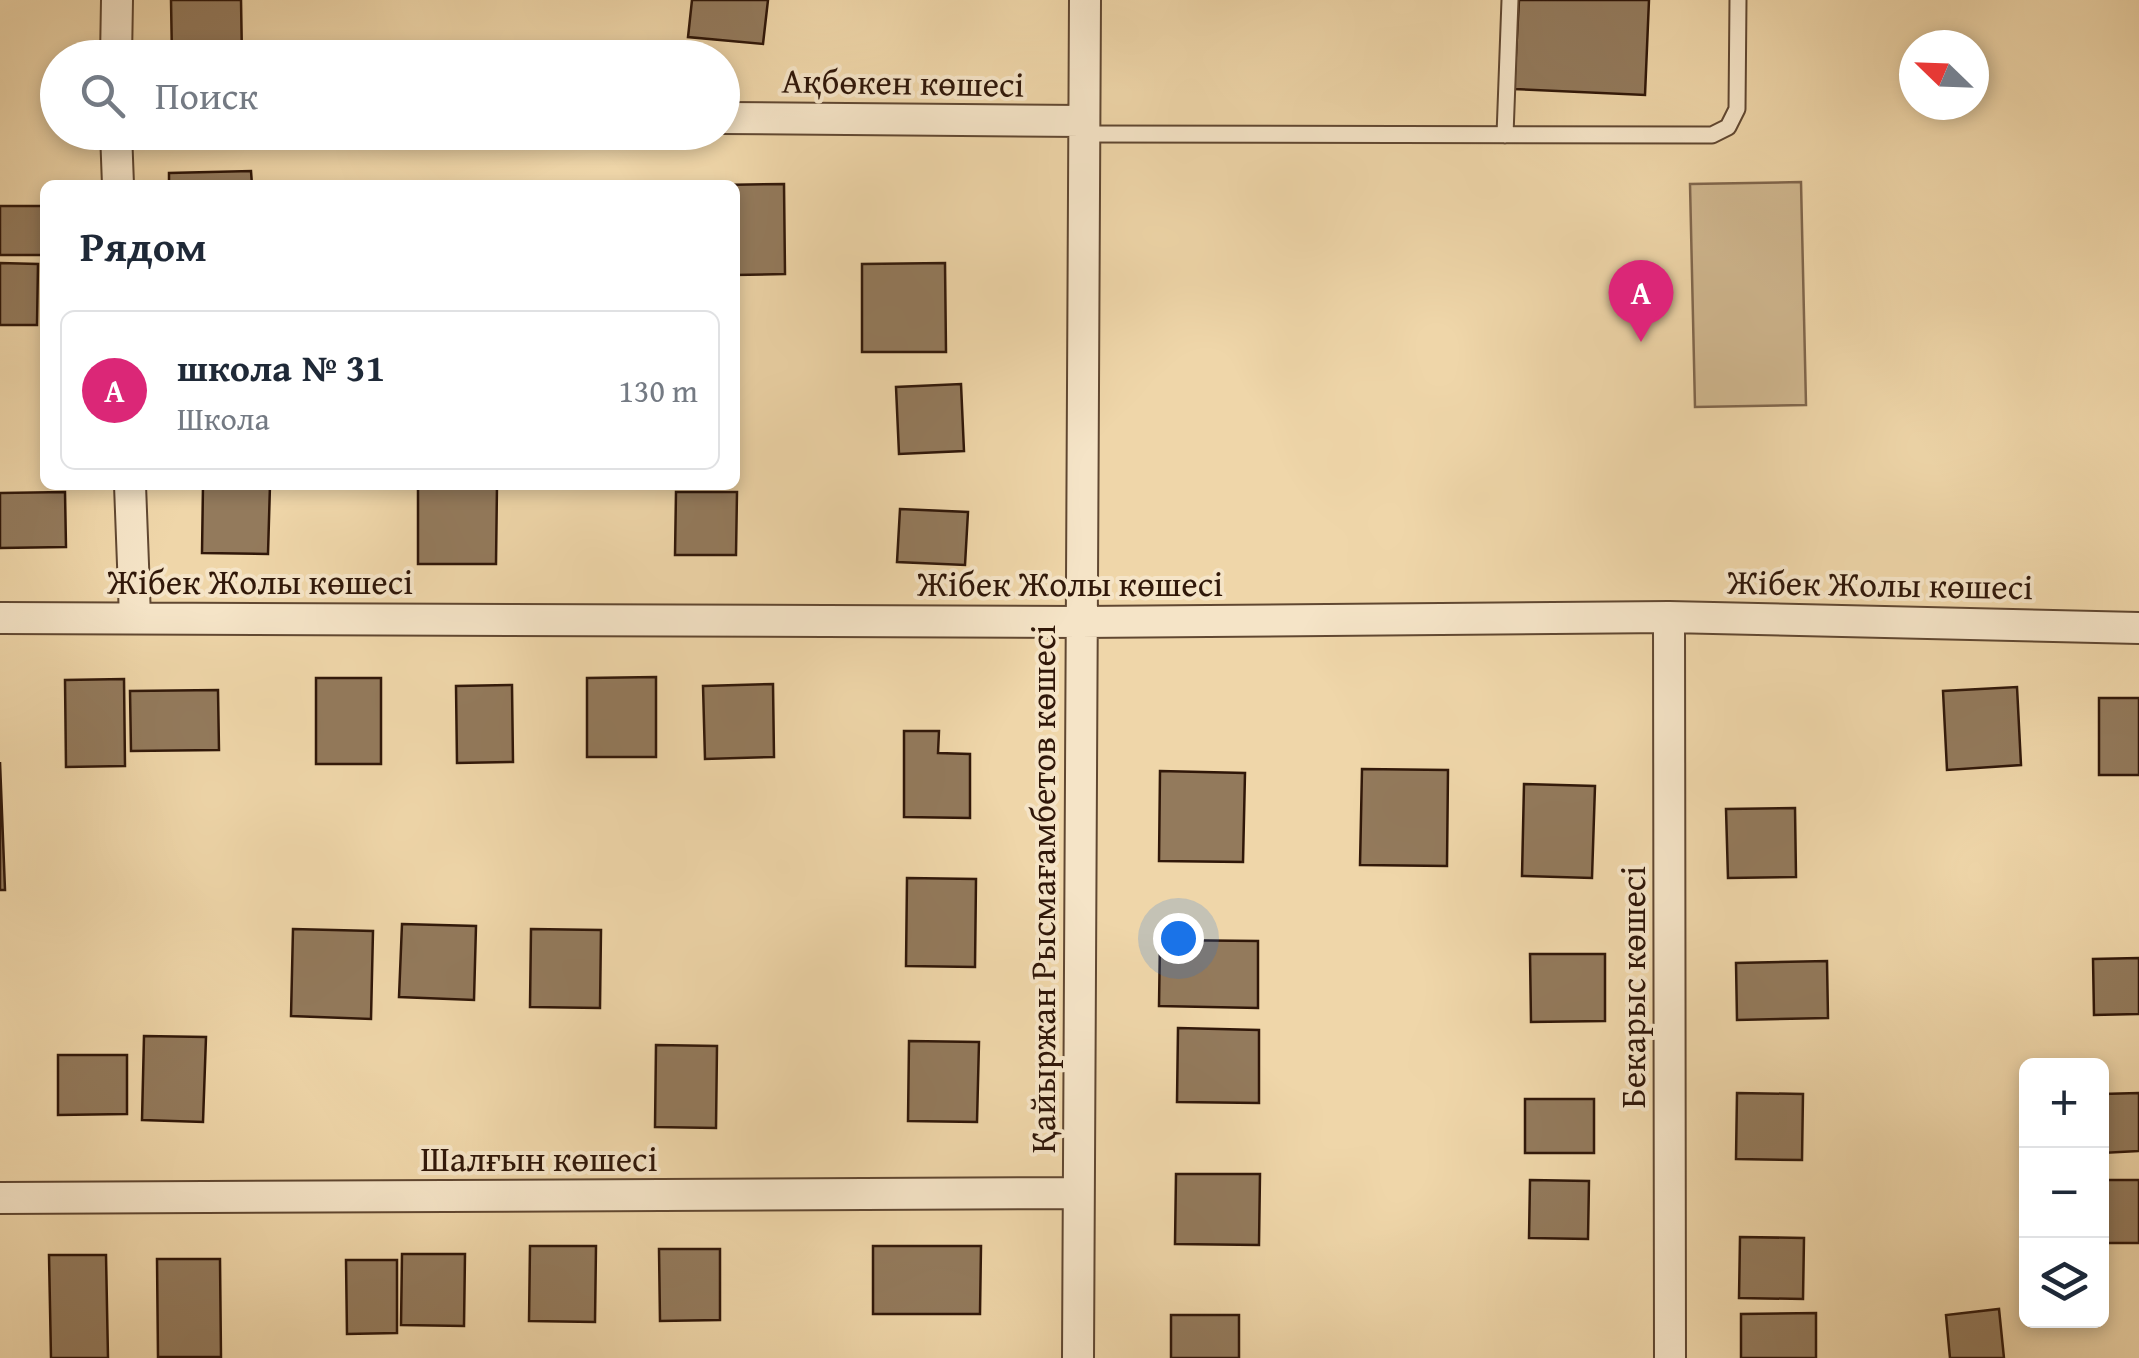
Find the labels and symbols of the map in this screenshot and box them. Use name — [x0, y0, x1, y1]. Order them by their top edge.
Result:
north arrow — [1899, 30, 1989, 120]
street label: Ақбөкен көшесі — [781, 54, 1025, 110]
pin: A — [1608, 260, 1674, 342]
street label: Жібек Жолы көшесі — [106, 556, 413, 607]
street label: Жібек Жолы көшесі — [1726, 556, 2033, 612]
street label: Жібек Жолы көшесі — [916, 558, 1223, 609]
street label: Қайыржан Рысмағамбетов көшесі — [1017, 625, 1068, 1153]
street label: Бекарыс көшесі — [1607, 866, 1658, 1108]
your location — [1153, 913, 1204, 964]
street label: Шалғын көшесі — [421, 1133, 657, 1184]

